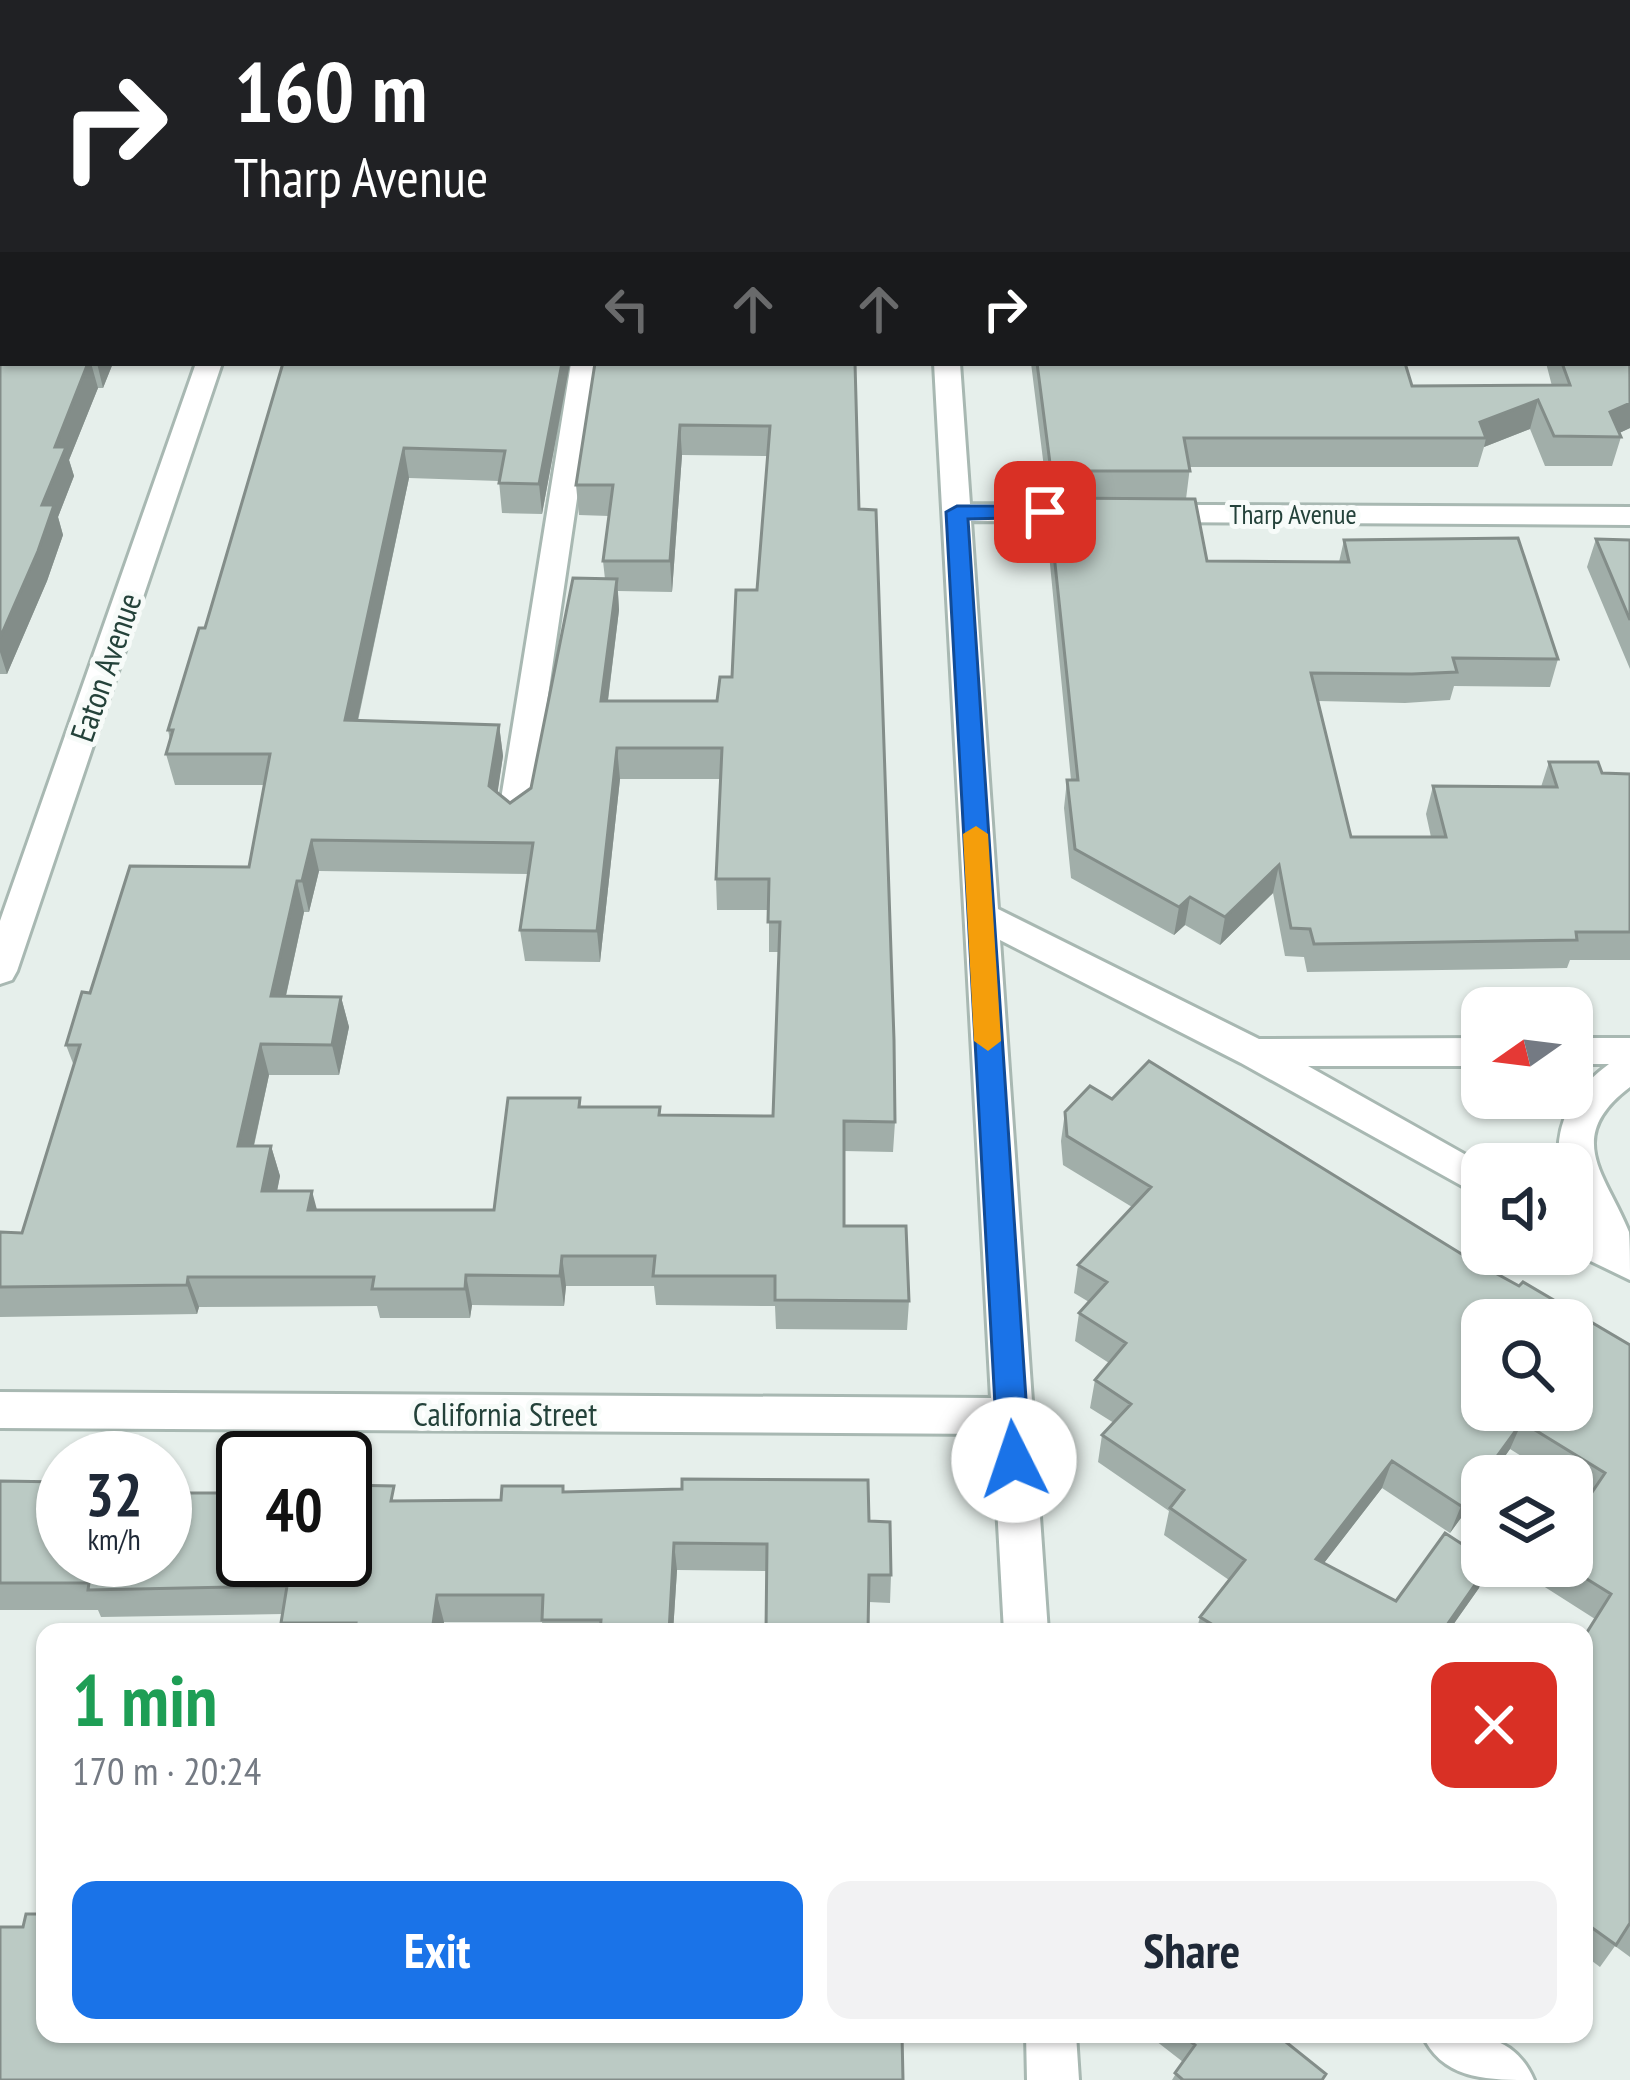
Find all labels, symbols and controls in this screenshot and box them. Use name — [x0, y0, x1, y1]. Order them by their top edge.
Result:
text: 160 m — [234, 36, 427, 145]
icon: right — [36, 48, 192, 204]
text: Tharp Avenue — [234, 142, 488, 212]
icon: left — [594, 276, 660, 342]
icon: ahead — [720, 276, 786, 342]
icon: ahead — [846, 276, 912, 342]
icon: right — [972, 276, 1038, 342]
pin — [994, 461, 1096, 563]
icon: arrive — [1012, 479, 1078, 545]
street label: Tharp Avenue — [1229, 497, 1357, 531]
street label: Eaton Avenue — [60, 587, 150, 747]
north arrow — [1461, 987, 1593, 1119]
map controls — [1461, 987, 1593, 1587]
button: sound — [1461, 1143, 1593, 1275]
button: search — [1461, 1299, 1593, 1431]
street label: California Street — [413, 1392, 597, 1435]
position arrow — [951, 1397, 1077, 1523]
speed limit sign: 40 — [216, 1431, 372, 1587]
text: 32 — [85, 1455, 143, 1533]
button: layers — [1461, 1455, 1593, 1587]
text: km/h — [87, 1519, 141, 1558]
text: 1 min — [72, 1653, 217, 1746]
button: close — [1431, 1662, 1557, 1788]
text: 170 m · 20:24 — [72, 1745, 261, 1796]
button: Exit — [72, 1881, 803, 2019]
button: Share — [827, 1881, 1557, 2019]

